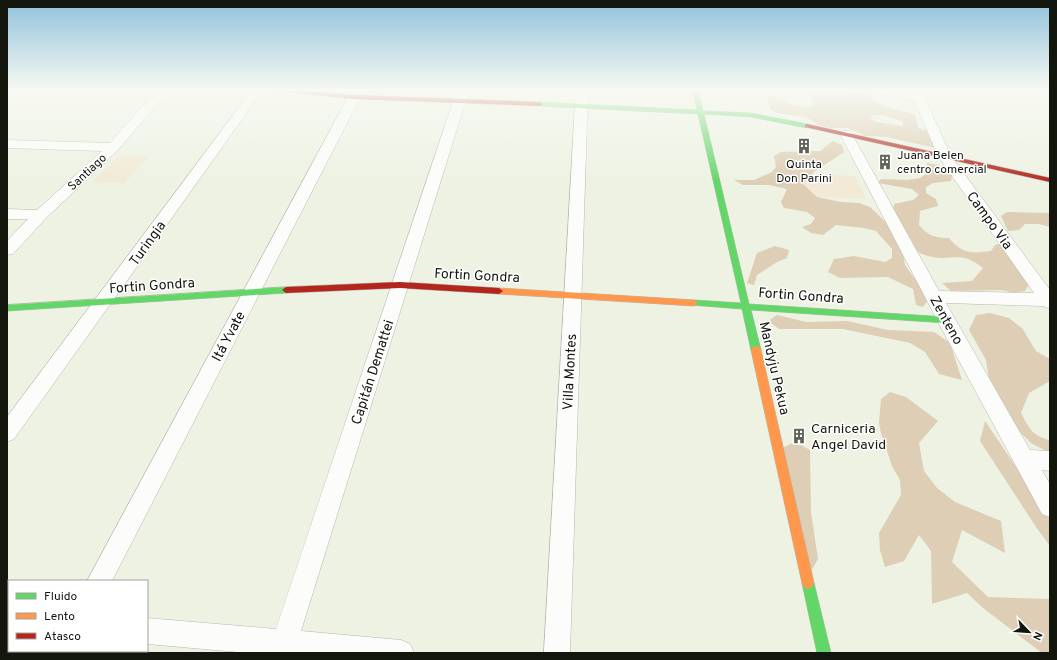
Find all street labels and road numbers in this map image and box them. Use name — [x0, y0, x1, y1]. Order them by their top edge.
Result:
street label: Santiago — [65, 150, 111, 195]
street label: Campo Via — [962, 189, 1015, 253]
street label: Turingia — [126, 218, 170, 270]
street label: Fortin Gondra — [434, 266, 520, 287]
street label: Fortin Gondra — [109, 275, 195, 298]
street label: Fortin Gondra — [758, 285, 844, 308]
street label: Zenteno — [925, 293, 966, 348]
street label: Itá Yvate — [209, 309, 250, 365]
street label: Capitán Demattei — [348, 318, 398, 427]
street label: Mandyju Pekua — [755, 320, 793, 417]
street label: Villa Montes — [560, 333, 581, 411]

